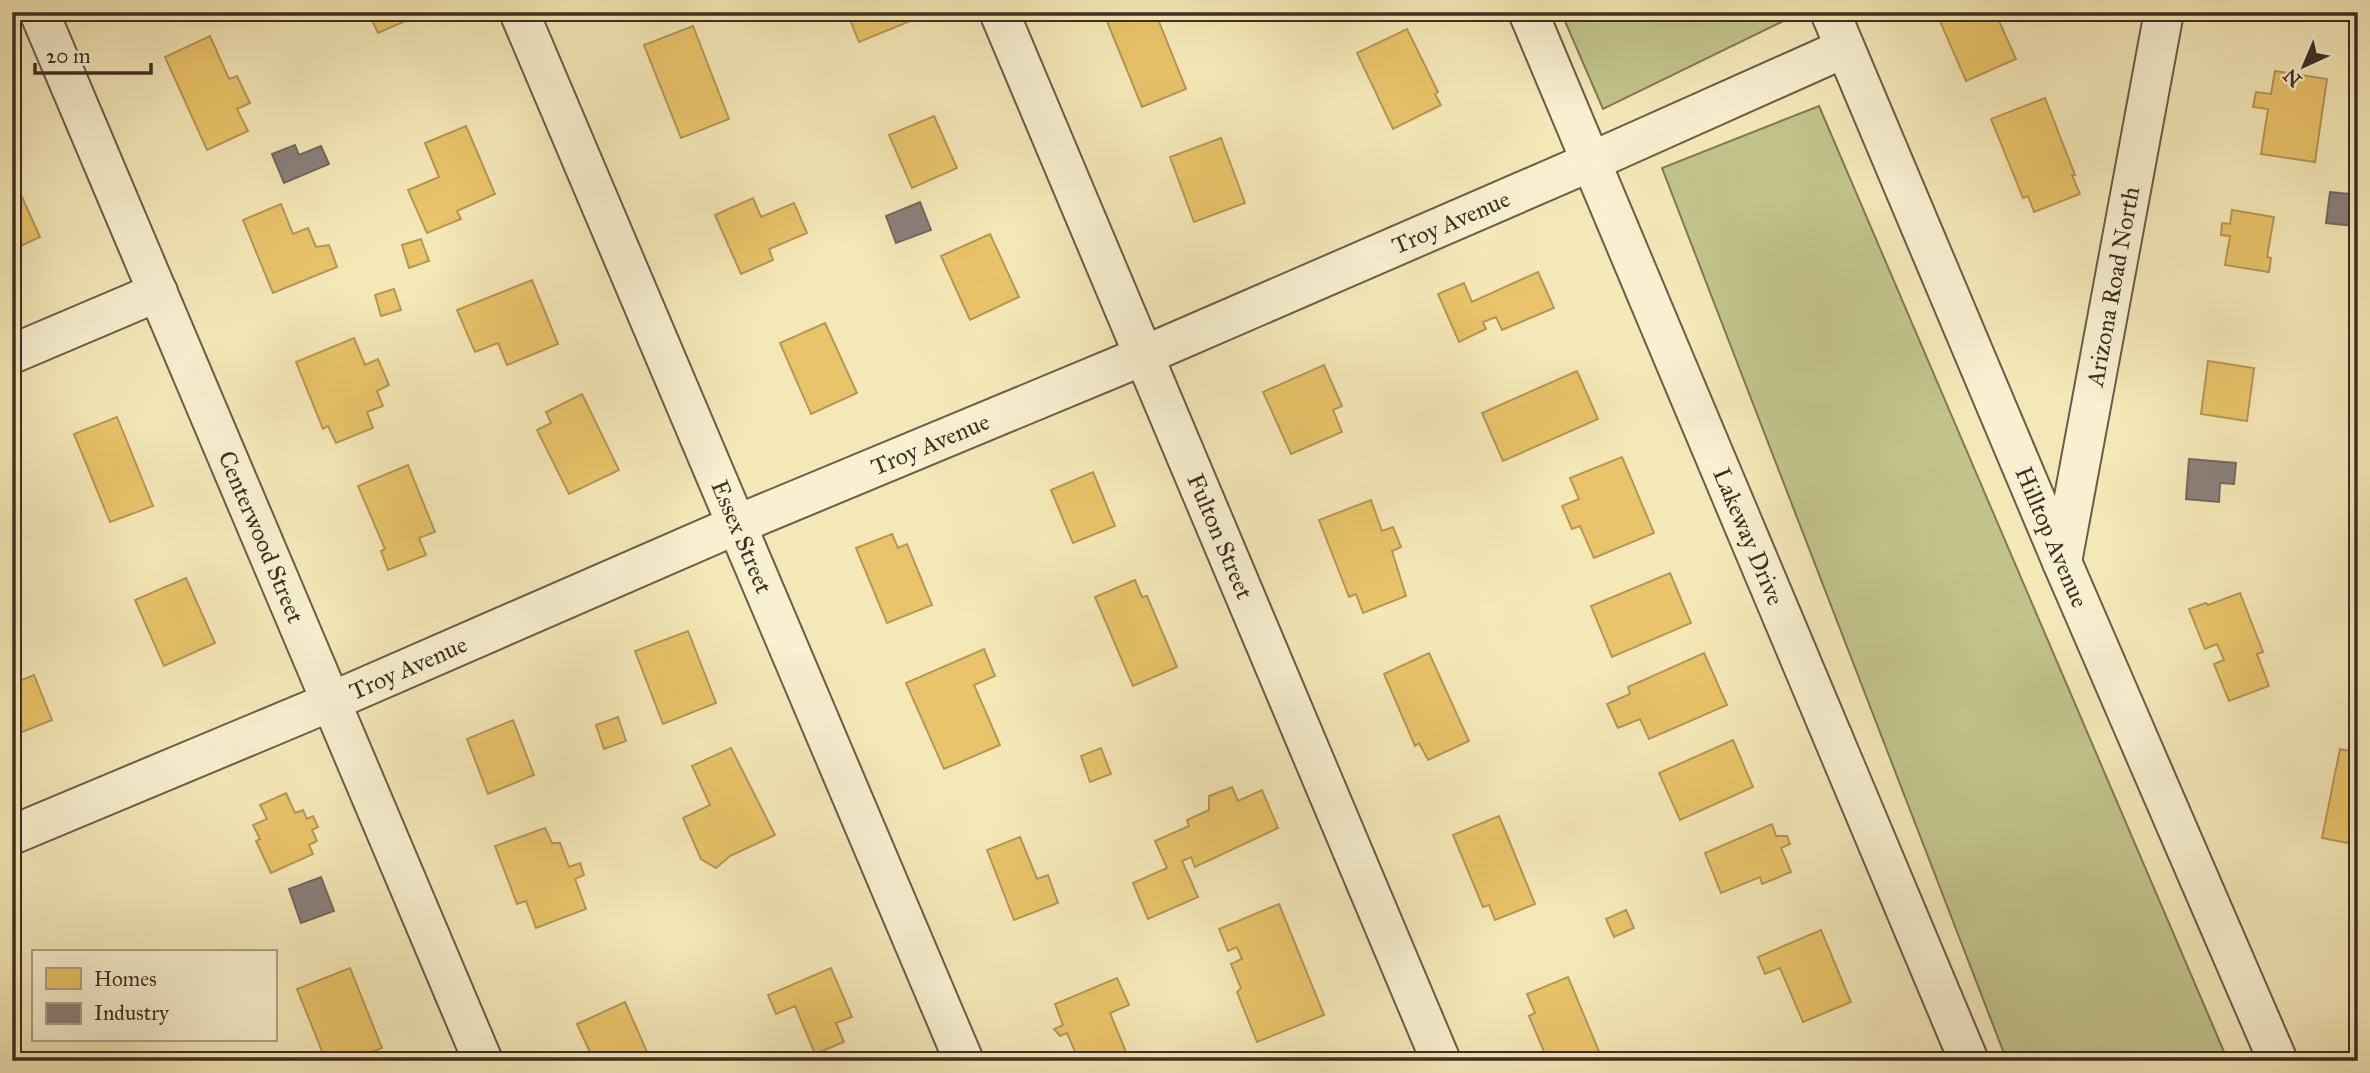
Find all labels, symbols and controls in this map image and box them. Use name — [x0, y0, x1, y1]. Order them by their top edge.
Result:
scale bar — [35, 32, 150, 76]
north arrow — [2268, 32, 2338, 102]
text: 20 m — [46, 43, 91, 69]
text: N — [2279, 64, 2306, 92]
street label: Troy Avenue — [1387, 184, 1514, 261]
street label: Arizona Road North — [2080, 184, 2146, 390]
street label: Troy Avenue — [867, 406, 994, 482]
street label: Centerwood Street — [212, 446, 311, 628]
street label: Hilltop Avenue — [2008, 462, 2095, 612]
street label: Lakeway Drive — [1706, 463, 1791, 610]
street label: Fulton Street — [1180, 469, 1260, 604]
street label: Essex Street — [704, 476, 779, 598]
street label: Troy Avenue — [345, 629, 472, 707]
legend — [32, 950, 276, 1042]
text: Homes — [94, 966, 157, 992]
text: Industry — [94, 1000, 170, 1026]

